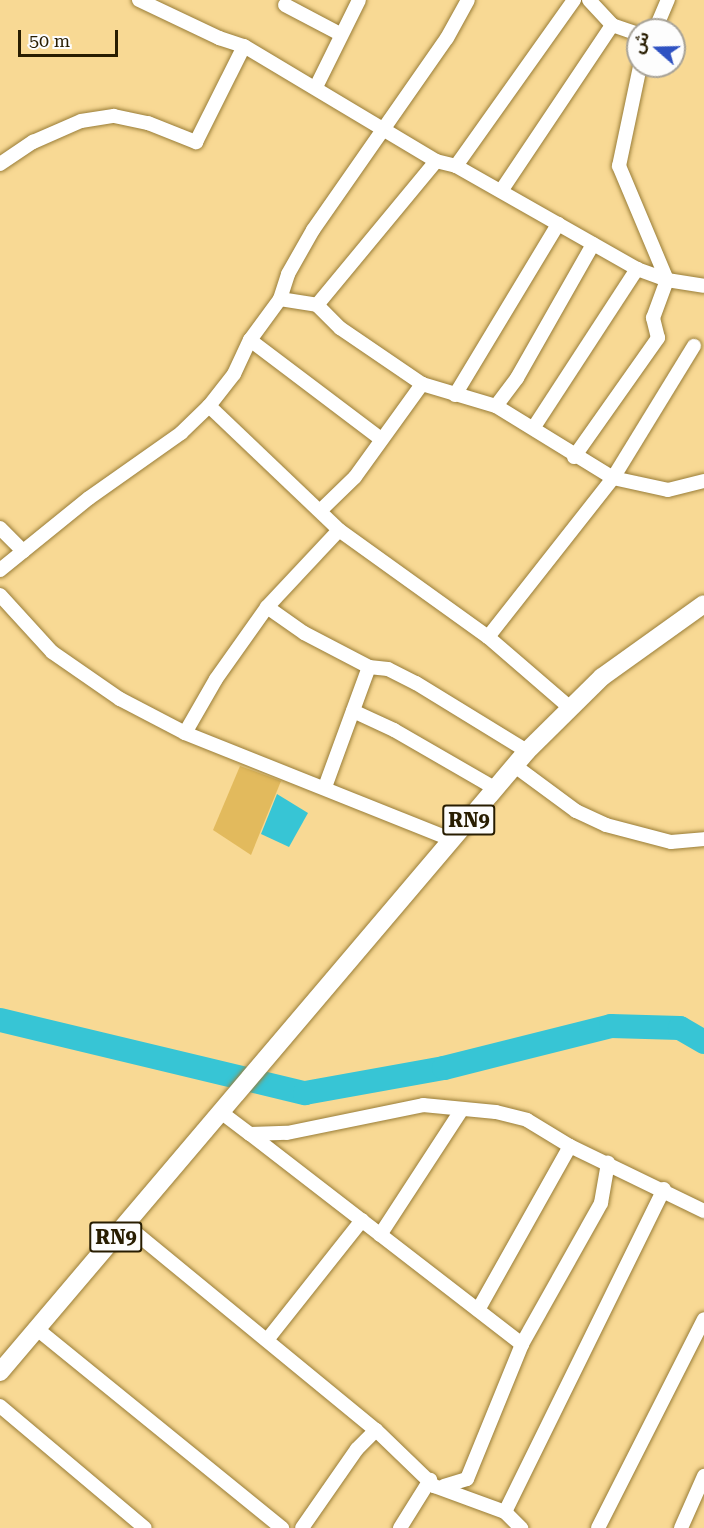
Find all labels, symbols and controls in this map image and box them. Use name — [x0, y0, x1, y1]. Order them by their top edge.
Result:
scale bar — [21, 18, 122, 56]
north arrow — [626, 18, 686, 78]
text: ش — [628, 29, 653, 56]
text: 50 m — [29, 30, 70, 51]
road number: RN9 — [442, 803, 496, 837]
road number: RN9 — [89, 1220, 143, 1254]

